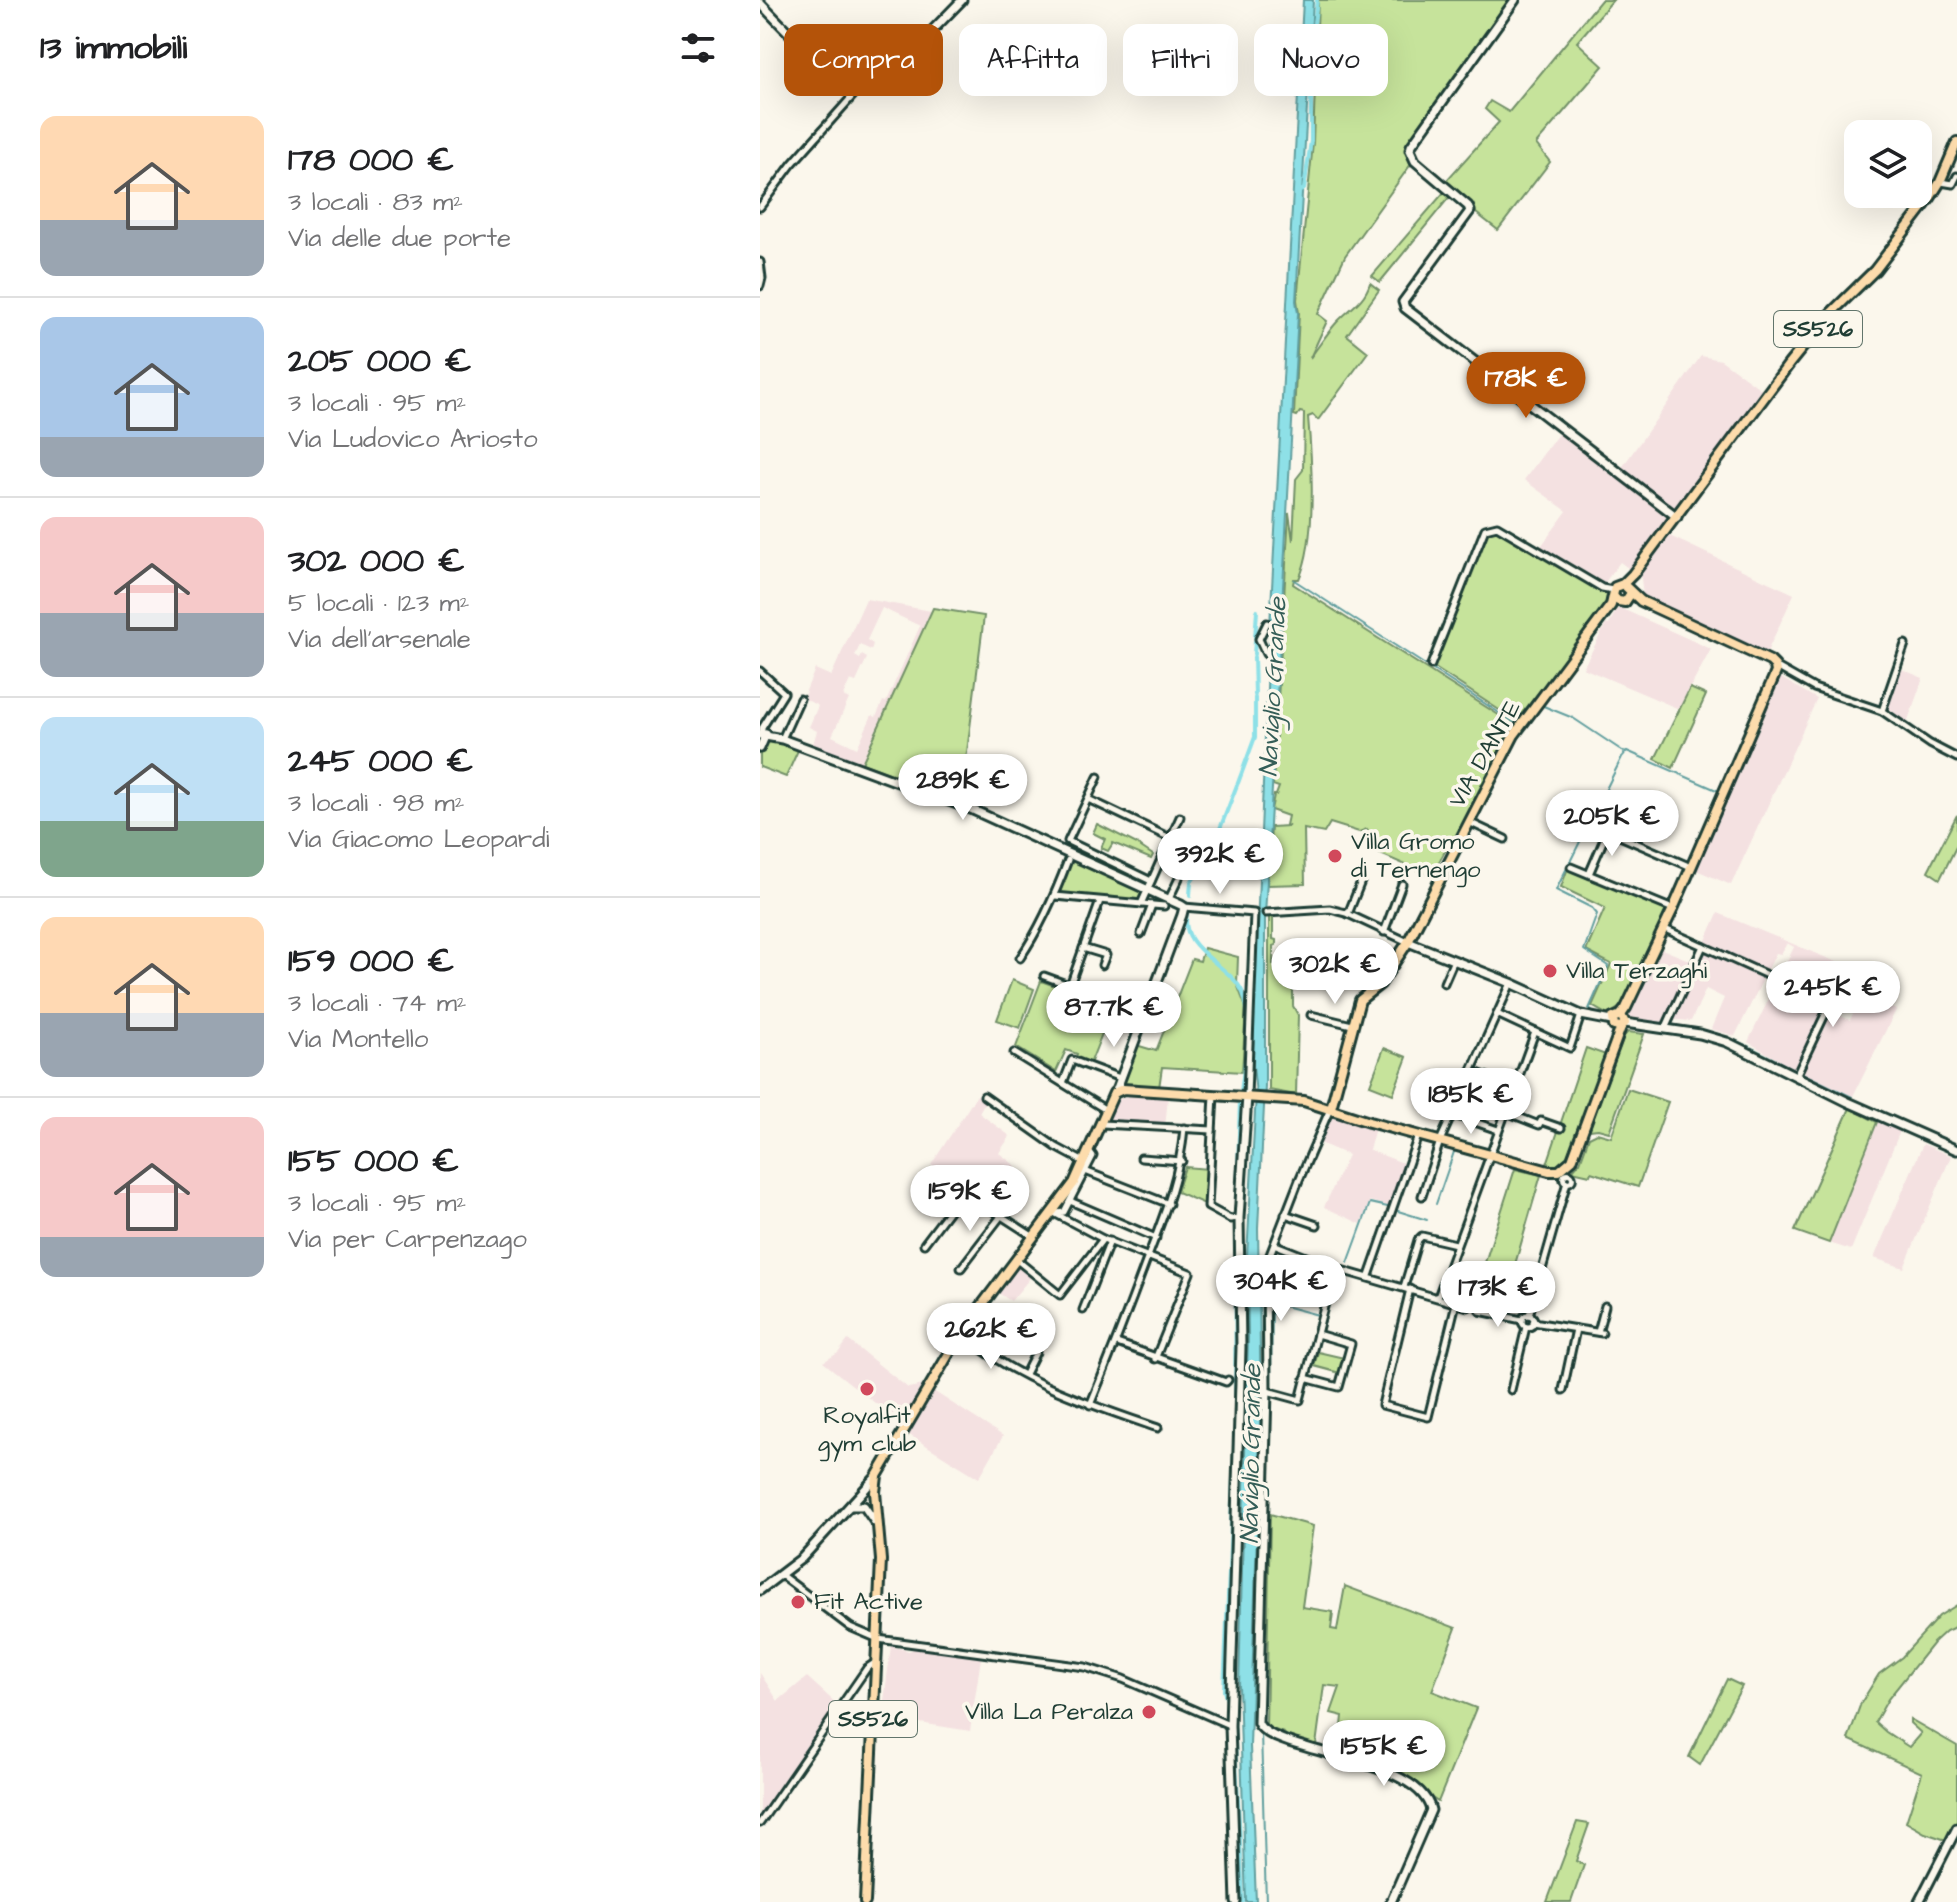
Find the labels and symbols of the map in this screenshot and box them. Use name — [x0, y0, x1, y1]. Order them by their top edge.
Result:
road number: SS526 — [1774, 311, 1862, 347]
pin: 178K € — [1461, 352, 1591, 420]
water label: Naviglio Grande — [1250, 595, 1297, 778]
street label: VIA DANTE — [1441, 694, 1529, 814]
pin: 289K € — [898, 754, 1028, 822]
pin: 205K € — [1547, 790, 1677, 858]
place label: Villa Gromo di Ternengo — [1351, 825, 1481, 888]
pin: 392K € — [1155, 828, 1285, 896]
marker: Villa Gromo di Ternengo — [1326, 847, 1344, 865]
pin: 302K € — [1270, 938, 1400, 1006]
place label: Villa Terzaghi — [1566, 954, 1708, 989]
pin: 245K € — [1768, 961, 1898, 1029]
marker: Villa Terzaghi — [1541, 962, 1559, 980]
pin: 87.7K € — [1040, 981, 1188, 1049]
pin: 185K € — [1406, 1068, 1536, 1136]
pin: 159K € — [905, 1165, 1035, 1233]
pin: 304K € — [1216, 1255, 1346, 1323]
pin: 173K € — [1433, 1261, 1563, 1329]
pin: 262K € — [926, 1303, 1056, 1371]
water label: Naviglio Grande — [1231, 1362, 1272, 1544]
marker: Royalfit gym club — [858, 1380, 876, 1398]
place label: Royalfit gym club — [818, 1399, 917, 1462]
place label: Fit Active — [814, 1585, 923, 1619]
marker: Fit Active — [789, 1593, 807, 1611]
place label: Villa La Peralza — [965, 1695, 1133, 1729]
road number: SS526 — [829, 1701, 917, 1737]
marker: Villa La Peralza — [1140, 1703, 1158, 1721]
pin: 155K € — [1319, 1720, 1449, 1788]

